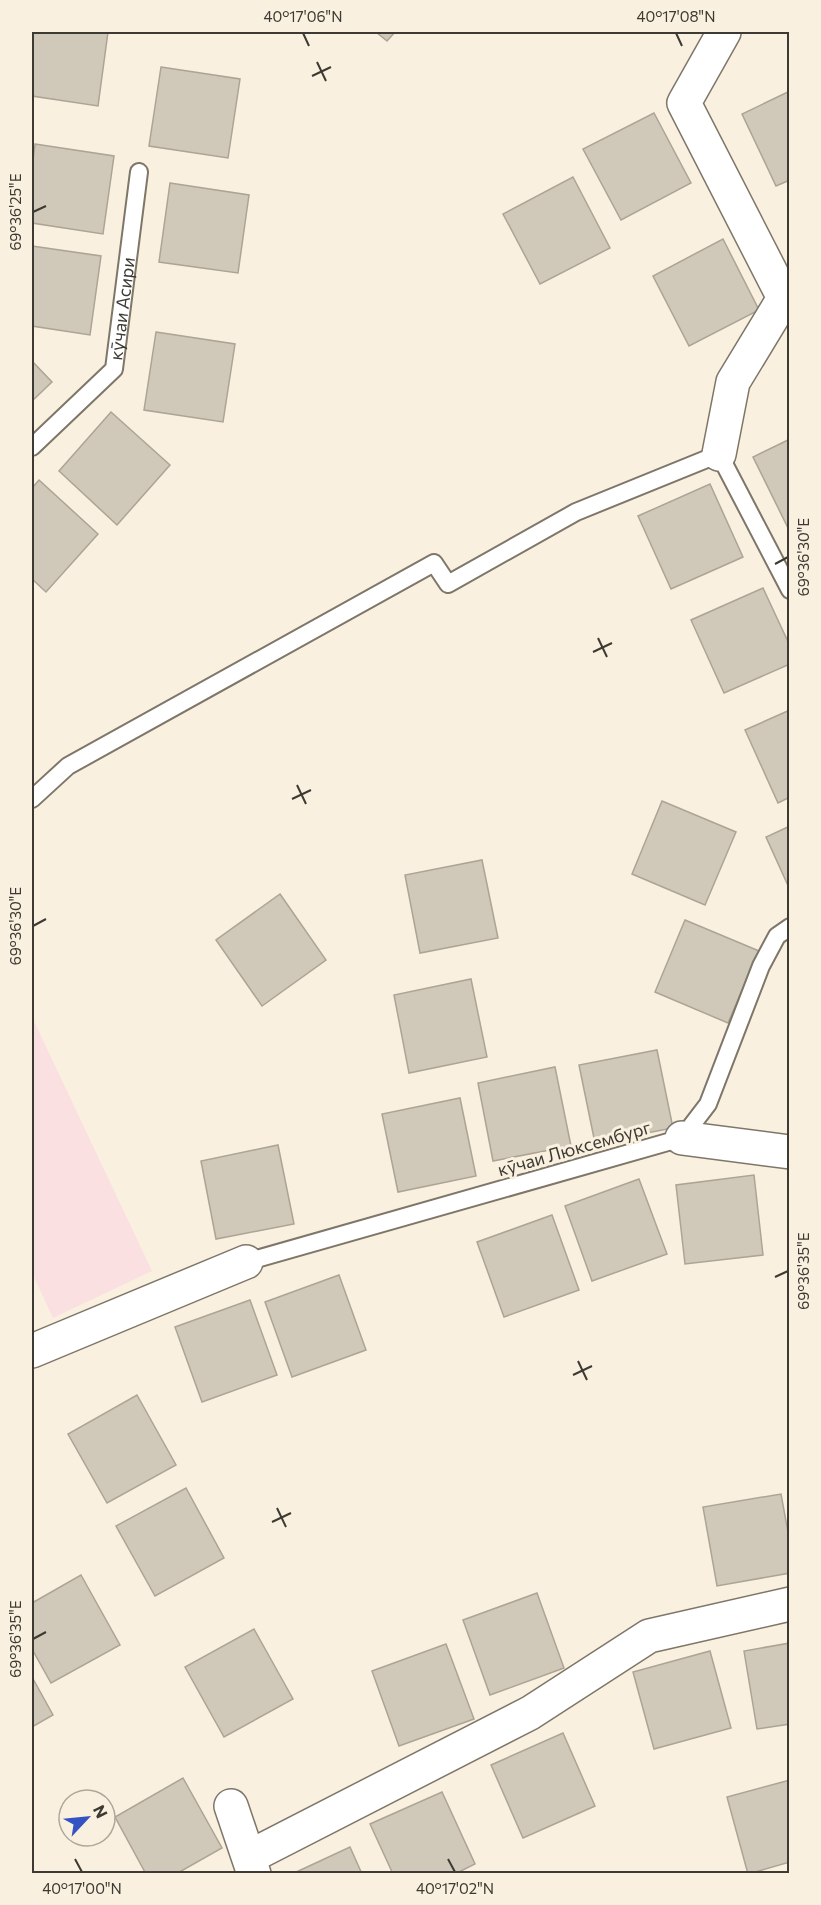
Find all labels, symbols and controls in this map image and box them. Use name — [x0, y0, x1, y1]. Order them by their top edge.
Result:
text: 40°17'06"N — [264, 7, 342, 25]
text: 40°17'08"N — [637, 7, 715, 25]
text: 69°36'25"E — [6, 173, 24, 251]
street label: кӯчаи Асири — [104, 256, 139, 362]
text: 69°36'30"E — [794, 518, 812, 596]
text: 69°36'30"E — [6, 887, 24, 965]
street label: кӯчаи Люксембург — [495, 1116, 653, 1180]
text: 69°36'35"E — [794, 1232, 812, 1310]
text: 69°36'35"E — [6, 1600, 24, 1678]
north arrow — [57, 1788, 117, 1848]
text: N — [90, 1802, 112, 1821]
text: 40°17'00"N — [42, 1879, 122, 1897]
text: 40°17'02"N — [416, 1879, 494, 1897]

